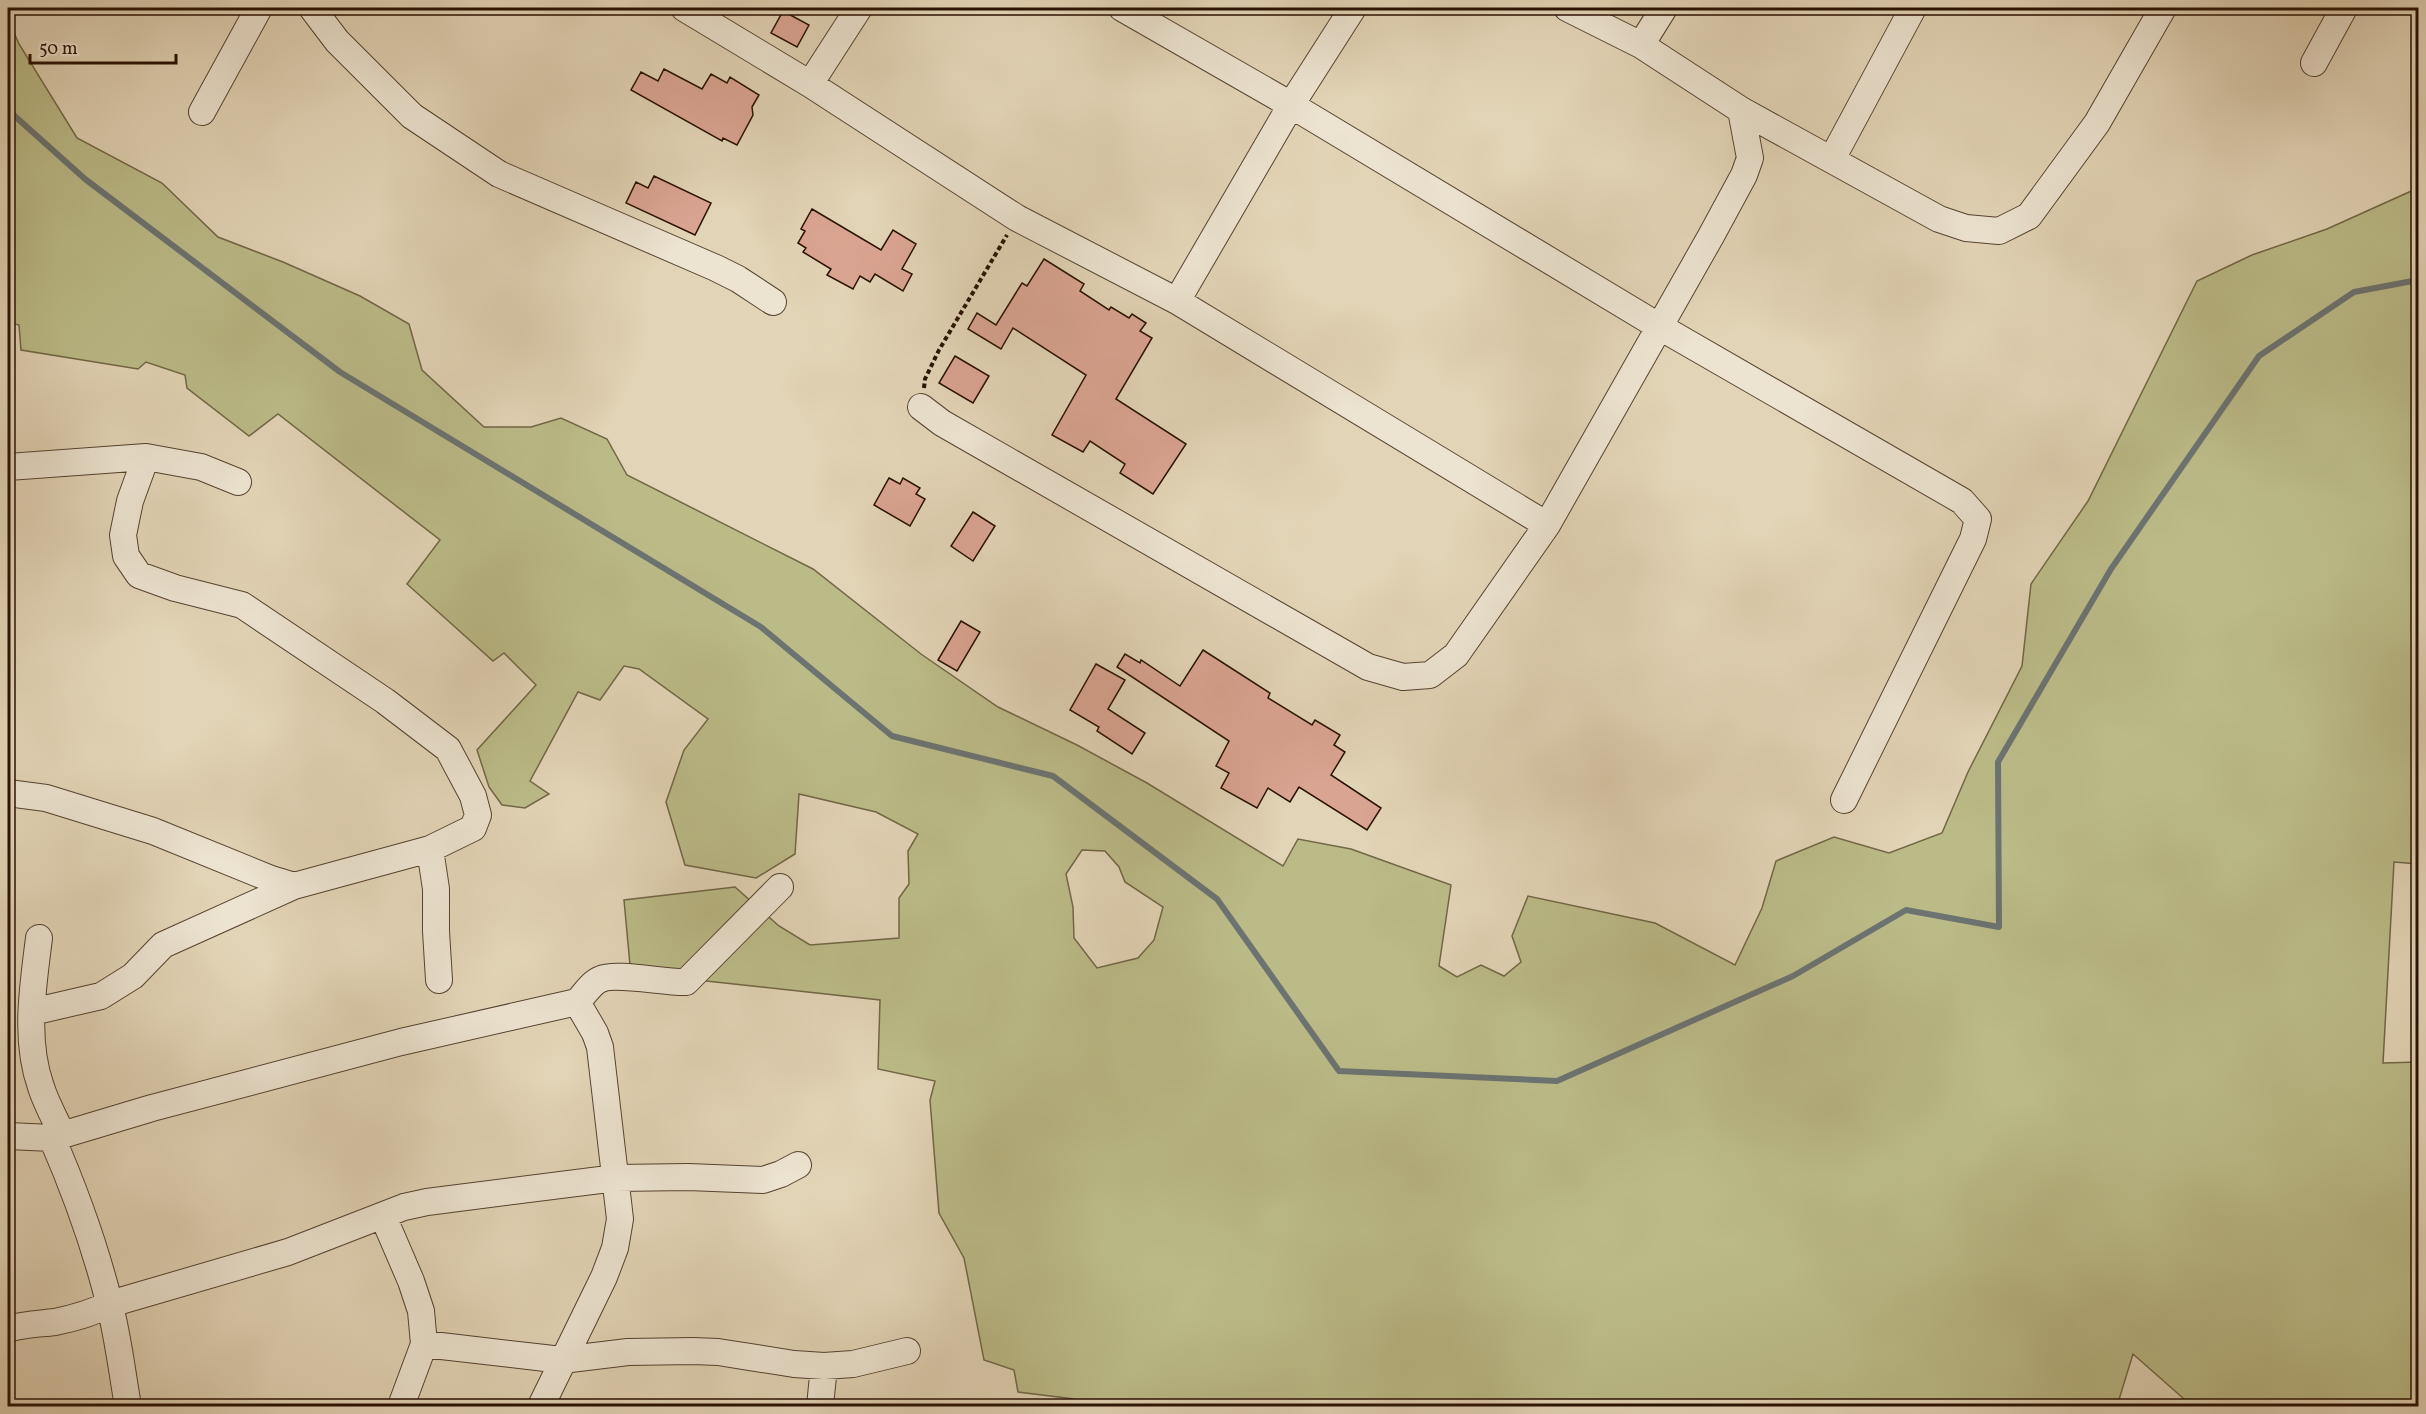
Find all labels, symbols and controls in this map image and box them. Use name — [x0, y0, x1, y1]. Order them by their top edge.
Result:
scale bar — [30, 27, 176, 65]
text: 50 m — [39, 37, 78, 62]

